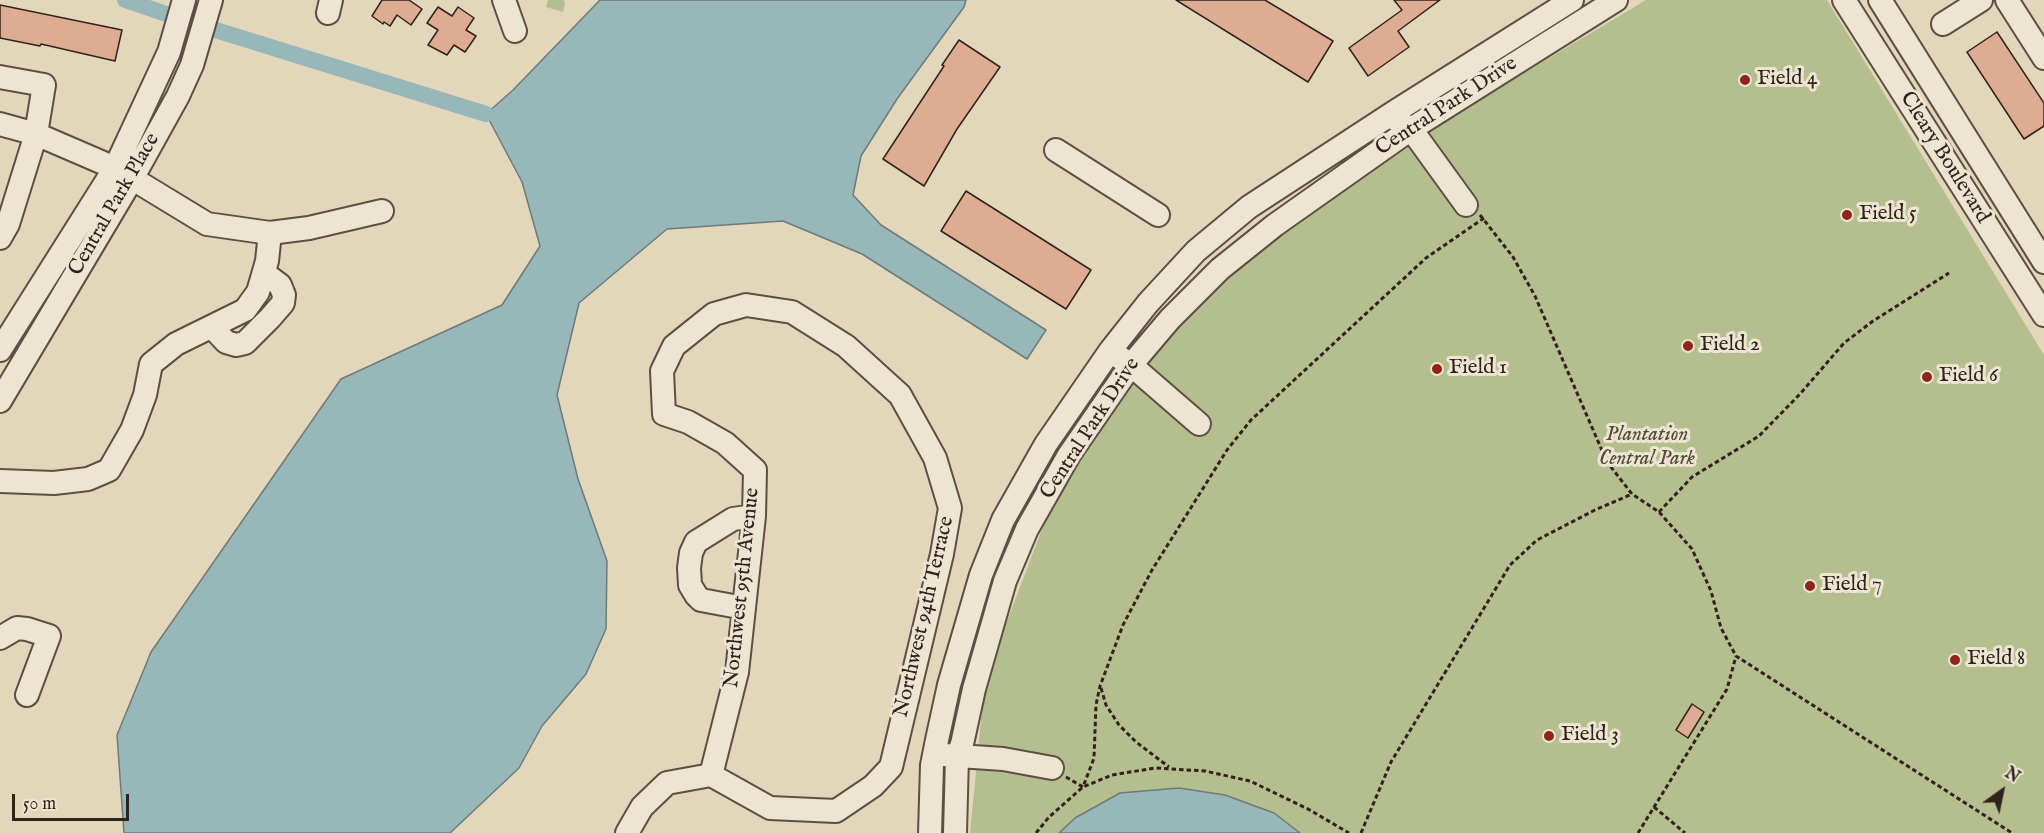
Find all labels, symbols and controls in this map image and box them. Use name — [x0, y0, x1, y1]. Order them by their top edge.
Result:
street label: Central Park Drive — [1372, 52, 1522, 162]
place label: Field 4 — [1757, 67, 1817, 93]
marker: Field 4 — [1738, 73, 1752, 87]
street label: Cleary Boulevard — [1893, 87, 1995, 229]
street label: Central Park Place — [64, 129, 166, 281]
place label: Field 5 — [1859, 202, 1917, 228]
marker: Field 5 — [1840, 208, 1854, 222]
place label: Field 2 — [1700, 333, 1760, 359]
marker: Field 2 — [1681, 339, 1695, 353]
street label: Central Park Drive — [1036, 354, 1146, 504]
place label: Field 1 — [1449, 356, 1507, 382]
marker: Field 1 — [1430, 362, 1444, 376]
place label: Field 6 — [1939, 364, 1998, 390]
marker: Field 6 — [1920, 370, 1934, 384]
park label: Plantation Central Park — [1599, 423, 1695, 473]
street label: Northwest 95th Avenue — [720, 487, 766, 689]
street label: Northwest 94th Terrace — [890, 514, 960, 720]
place label: Field 7 — [1822, 573, 1882, 599]
marker: Field 7 — [1803, 579, 1817, 593]
place label: Field 8 — [1967, 647, 2025, 673]
marker: Field 8 — [1948, 653, 1962, 667]
place label: Field 3 — [1561, 723, 1619, 749]
marker: Field 3 — [1542, 729, 1556, 743]
north arrow — [1972, 761, 2032, 821]
text: N — [2001, 764, 2023, 788]
scale bar — [15, 782, 132, 820]
text: 50 m — [23, 793, 56, 816]

